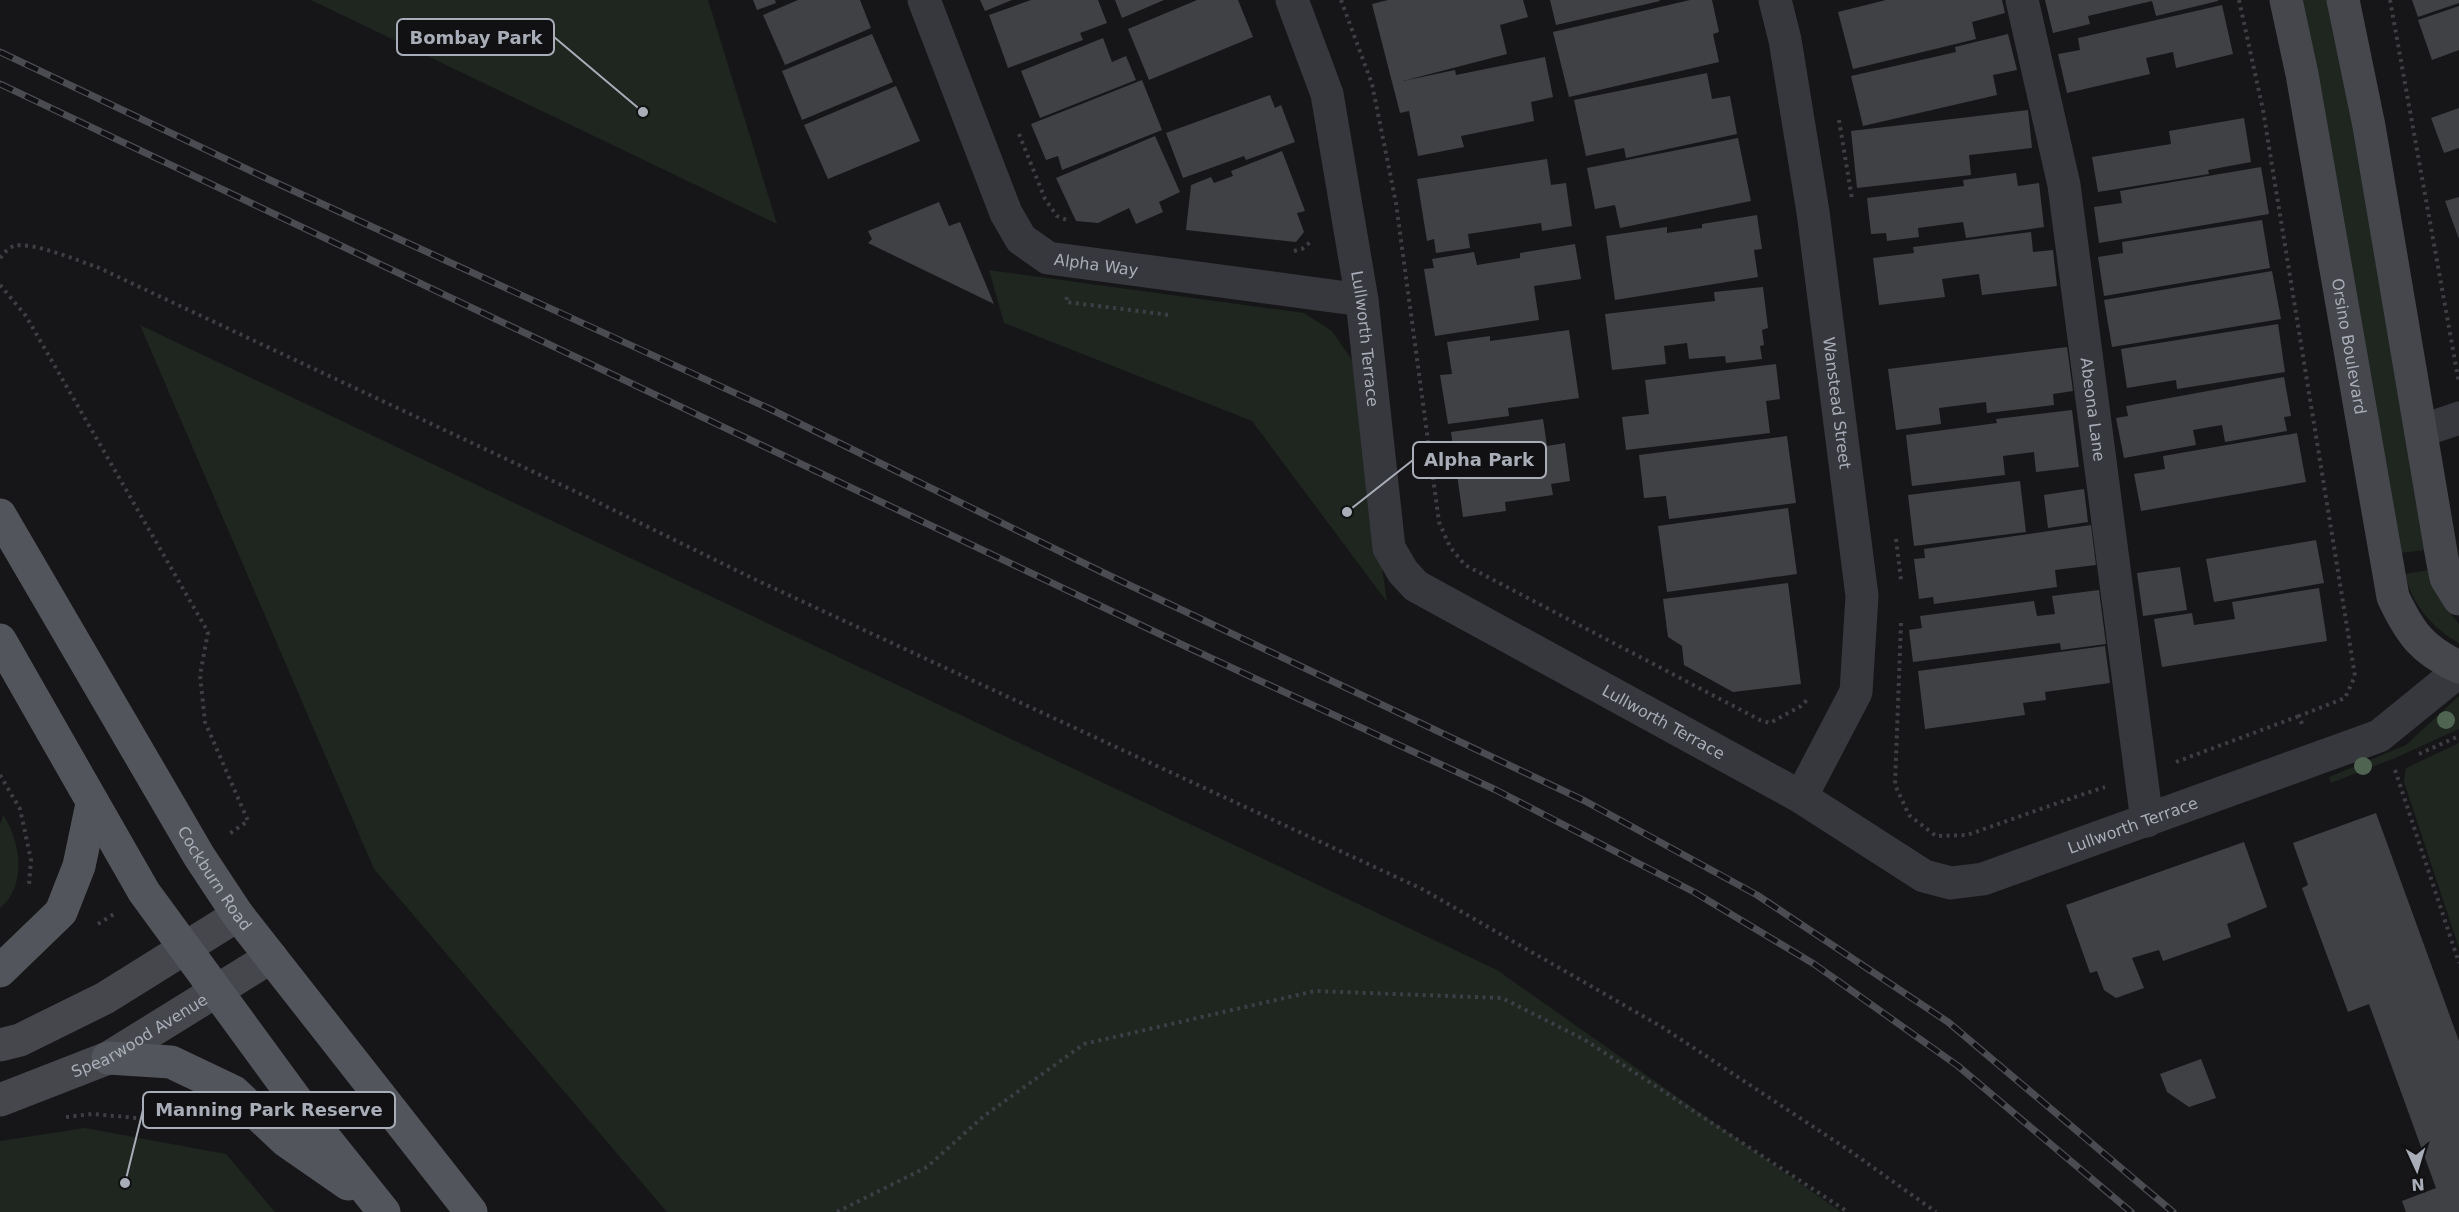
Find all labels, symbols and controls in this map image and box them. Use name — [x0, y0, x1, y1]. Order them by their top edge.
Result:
callout: Bombay Park — [397, 19, 554, 55]
text: Bombay Park — [409, 27, 544, 48]
street label: Alpha Way — [1053, 250, 1139, 280]
street label: Lullworth Terrace — [1347, 269, 1383, 408]
street label: Orsino Boulevard — [2328, 277, 2370, 416]
street label: Wanstead Street — [1819, 336, 1855, 470]
street label: Abeona Lane — [2077, 356, 2109, 463]
callout: Alpha Park — [1413, 442, 1546, 478]
text: Alpha Park — [1424, 449, 1535, 470]
street label: Lullworth Terrace — [1599, 681, 1728, 763]
street label: Lullworth Terrace — [2065, 793, 2200, 858]
street label: Cockburn Road — [174, 823, 256, 935]
street label: Spearwood Avenue — [69, 990, 211, 1081]
callout: Manning Park Reserve — [143, 1092, 395, 1128]
text: Manning Park Reserve — [155, 1099, 383, 1120]
north arrow — [2387, 1140, 2447, 1200]
text: N — [2411, 1175, 2425, 1194]

